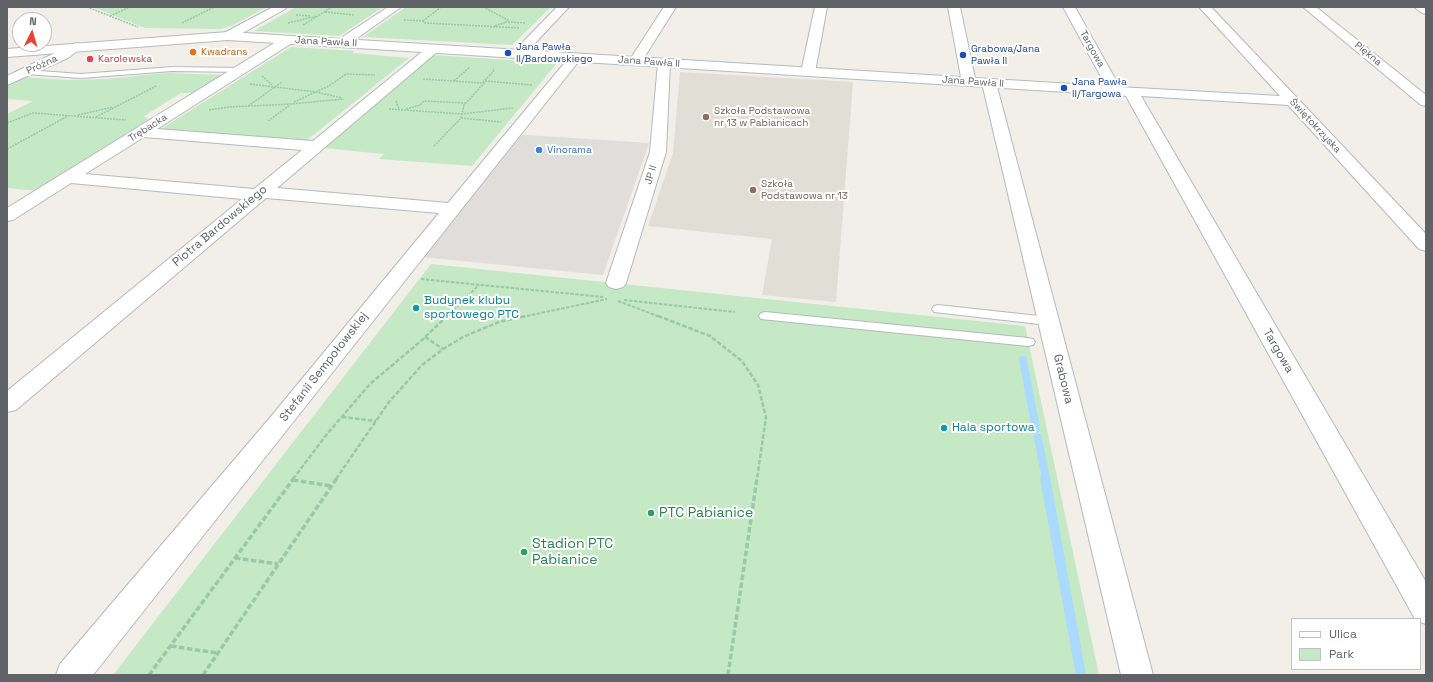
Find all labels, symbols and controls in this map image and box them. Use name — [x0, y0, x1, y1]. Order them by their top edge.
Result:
north arrow — [12, 12, 52, 52]
text: N — [29, 14, 37, 28]
street label: Targowa — [1077, 28, 1107, 70]
street label: Jana Pawła II — [295, 34, 357, 50]
street label: Piękna — [1352, 39, 1384, 69]
place label: Jana Pawła II/Bardowskiego — [516, 41, 593, 64]
place label: Grabowa/Jana Pawła II — [971, 43, 1040, 66]
place label: Kwadrans — [201, 46, 248, 58]
marker: Kwadrans — [188, 47, 198, 57]
marker: Jana Pawła II/Bardowskiego — [503, 48, 513, 58]
marker: Grabowa/Jana Pawła II — [958, 50, 968, 60]
street label: Próżna — [25, 53, 59, 77]
place label: Karolewska — [98, 53, 152, 65]
marker: Karolewska — [85, 54, 95, 64]
street label: Jana Pawła II — [618, 54, 680, 70]
street label: Jana Pawła II — [942, 74, 1004, 90]
place label: Jana Pawła II/Targowa — [1072, 76, 1127, 100]
marker: Jana Pawła II/Targowa — [1059, 83, 1069, 93]
street label: Świętokrzyska — [1287, 96, 1343, 156]
place label: Szkoła Podstawowa nr 13 w Pabianicach — [714, 105, 810, 128]
street label: Trębacka — [126, 111, 170, 145]
marker: Szkoła Podstawowa nr 13 w Pabianicach — [701, 112, 711, 122]
place label: Vinorama — [547, 144, 592, 156]
marker: Vinorama — [534, 145, 544, 155]
street label: JP II — [642, 164, 660, 186]
place label: Szkoła Podstawowa nr 13 — [761, 178, 848, 202]
street label: Piotra Bardowskiego — [170, 182, 270, 270]
marker: Szkoła Podstawowa nr 13 — [748, 185, 758, 195]
place label: Budynek klubu sportowego PTC — [424, 294, 519, 322]
marker: Budynek klubu sportowego PTC — [411, 303, 421, 313]
street label: Stefanii Sempołowskiej — [277, 309, 371, 425]
street label: Targowa — [1260, 326, 1296, 376]
street label: Grabowa — [1050, 353, 1076, 405]
place label: Hala sportowa — [952, 421, 1035, 435]
marker: Hala sportowa — [939, 423, 949, 433]
place label: PTC Pabianice — [659, 505, 753, 521]
marker: PTC Pabianice — [646, 508, 656, 518]
place label: Stadion PTC Pabianice — [532, 536, 613, 568]
marker: Stadion PTC Pabianice — [519, 547, 529, 557]
legend — [1291, 618, 1421, 670]
text: Ulica — [1329, 626, 1357, 642]
text: Park — [1329, 646, 1354, 662]

